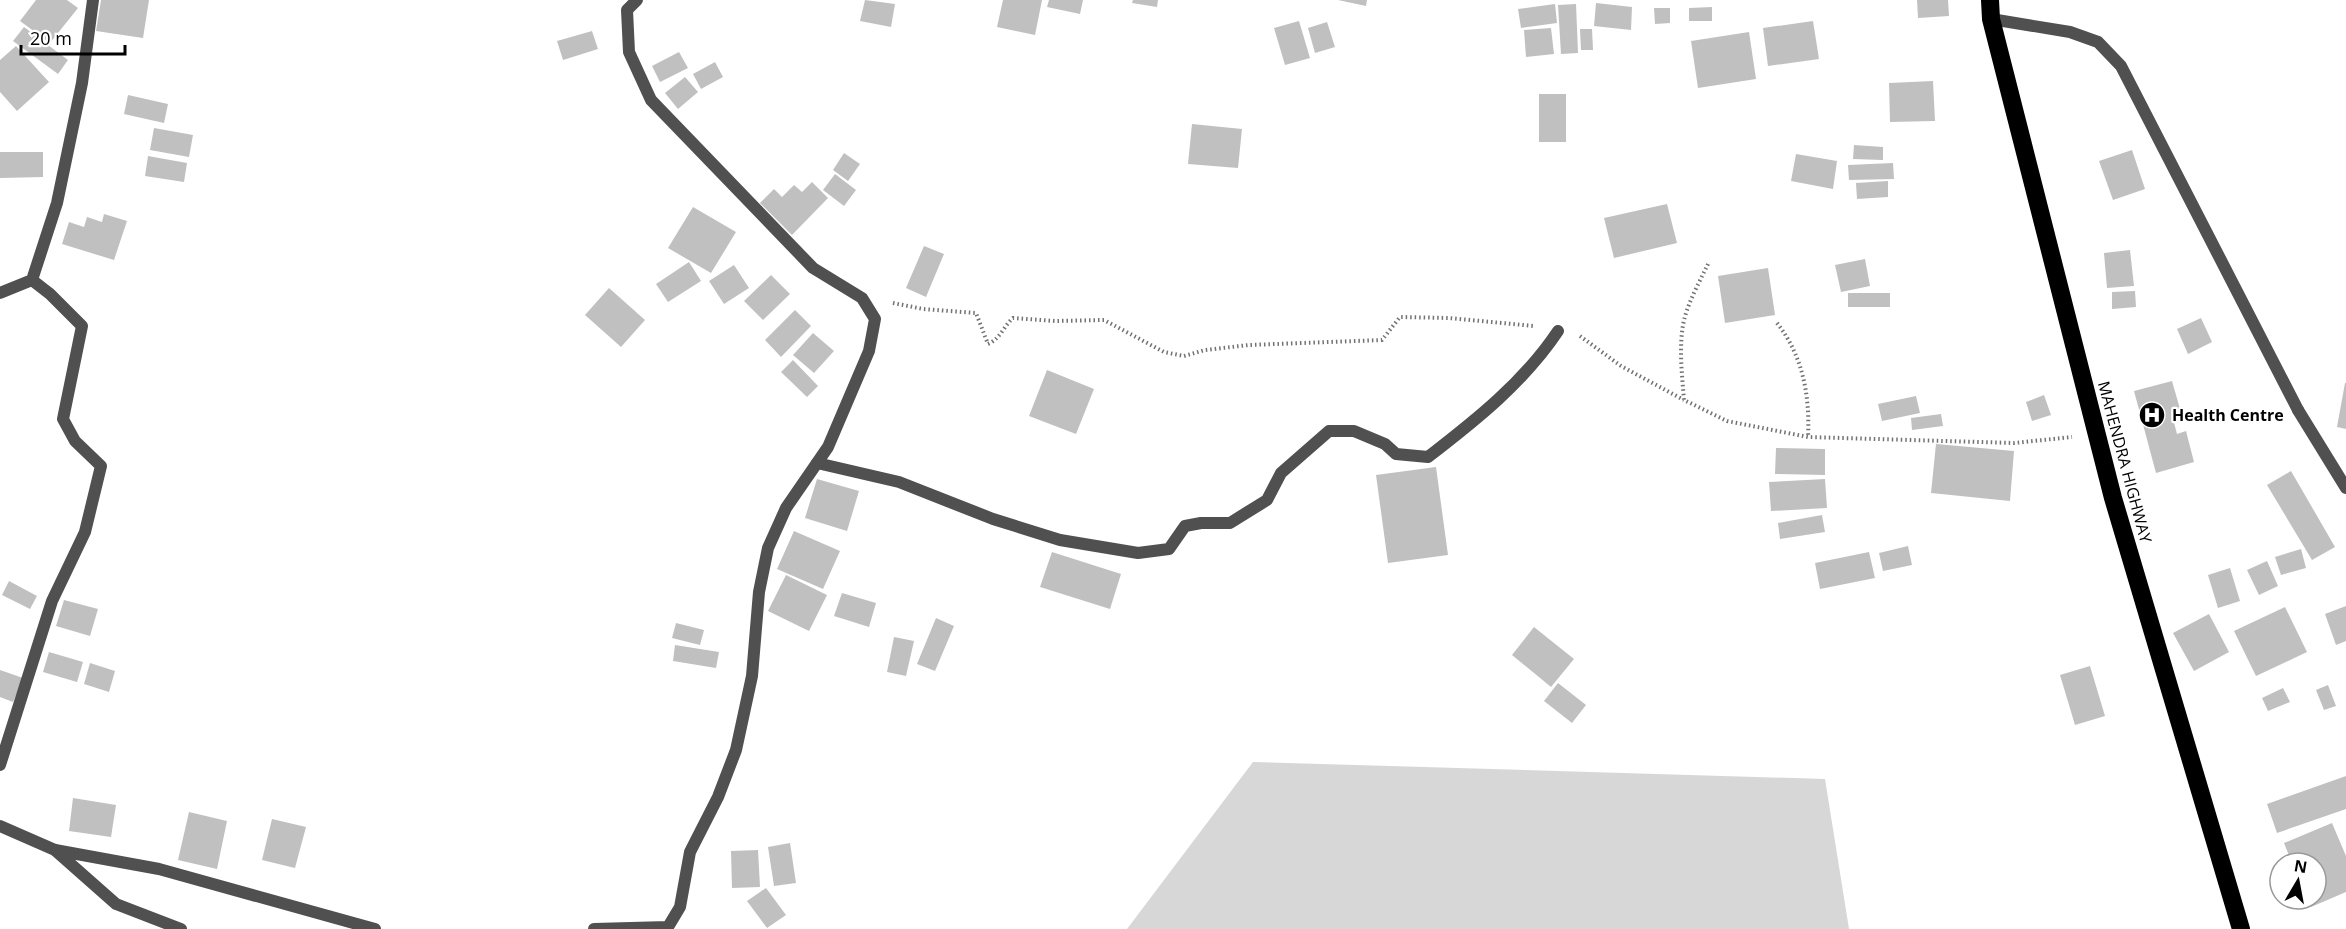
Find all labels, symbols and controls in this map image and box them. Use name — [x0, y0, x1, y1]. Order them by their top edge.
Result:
scale bar — [21, 18, 124, 56]
text: 20 m — [30, 26, 72, 50]
street label: MAHENDRA HIGHWAY — [2093, 379, 2157, 545]
hospital icon: Health Centre — [2137, 400, 2167, 430]
place label: Health Centre — [2172, 404, 2284, 426]
north arrow — [2268, 851, 2328, 911]
text: N — [2292, 854, 2309, 878]

